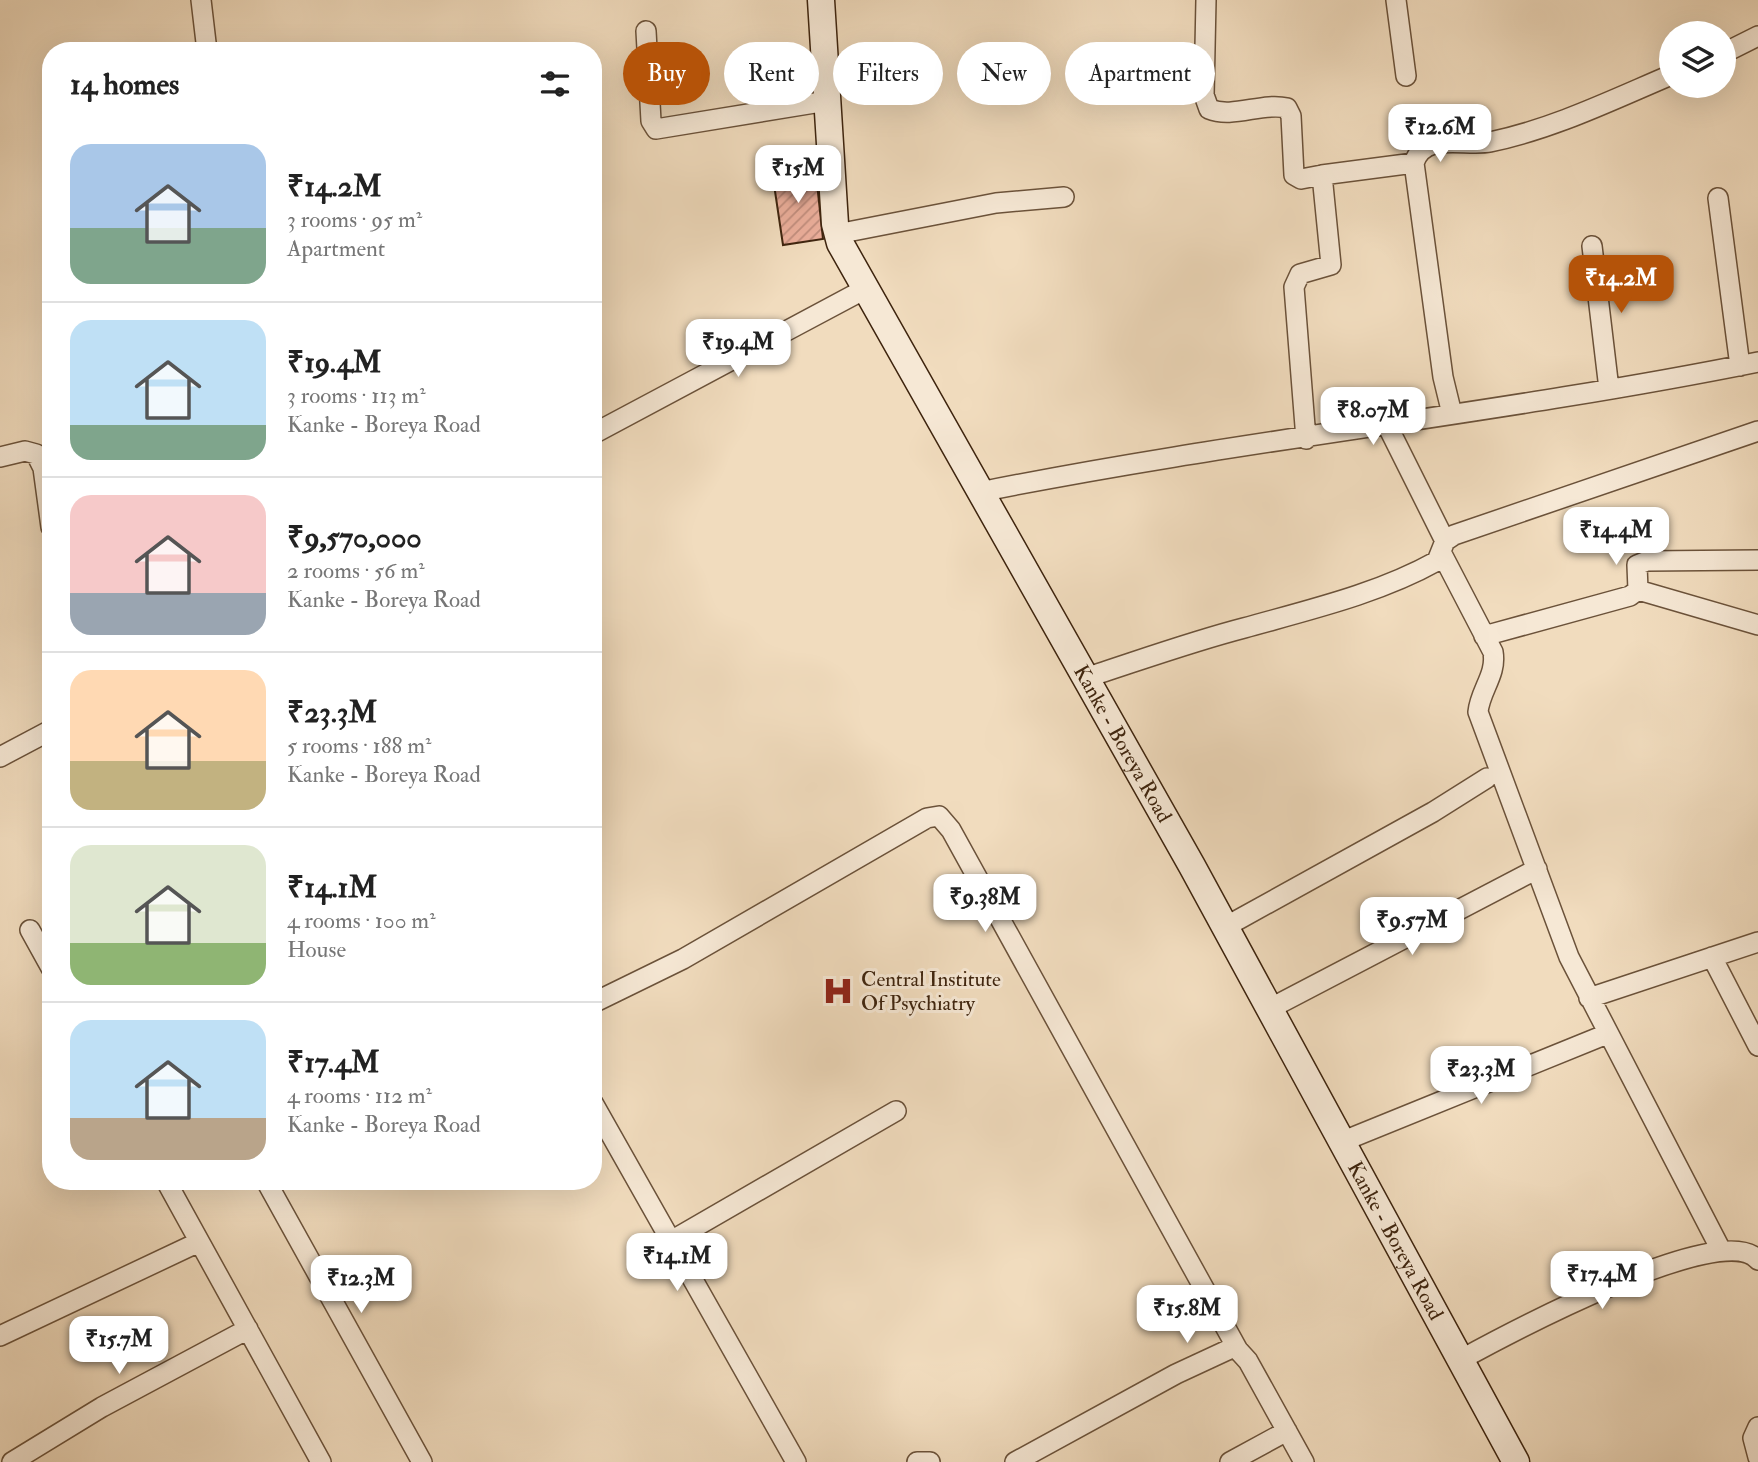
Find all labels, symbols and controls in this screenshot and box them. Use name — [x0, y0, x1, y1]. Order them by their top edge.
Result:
map controls — [1659, 21, 1736, 98]
button: layers — [1659, 21, 1736, 98]
chip: Buy — [623, 42, 710, 105]
chip: Rent — [724, 42, 819, 105]
chip: Filters — [833, 42, 943, 105]
chip: New — [957, 42, 1051, 105]
chip: Apartment — [1065, 42, 1215, 105]
icon: filters — [536, 65, 574, 103]
text: 14 homes — [70, 66, 179, 103]
pin: ₹12.6M — [1383, 104, 1497, 164]
text: ₹12.6M — [1404, 112, 1476, 141]
pin: ₹15M — [757, 146, 839, 205]
text: ₹15M — [771, 153, 825, 182]
text: ₹14.2M — [287, 168, 382, 205]
icon: home — [126, 172, 210, 256]
text: 3 rooms · 95 m² — [287, 205, 422, 234]
text: Apartment — [287, 234, 385, 263]
pin: ₹14.2M — [1564, 256, 1678, 315]
text: ₹14.2M — [1585, 263, 1657, 292]
pin: ₹19.4M — [681, 320, 795, 379]
text: ₹19.4M — [702, 327, 774, 356]
text: ₹19.4M — [287, 344, 382, 381]
icon: home — [126, 348, 210, 432]
text: 3 rooms · 113 m² — [287, 381, 426, 410]
pin: ₹8.07M — [1316, 388, 1430, 447]
text: ₹8.07M — [1336, 395, 1410, 424]
text: Kanke - Boreya Road — [287, 410, 481, 439]
pin: ₹14.4M — [1559, 508, 1673, 567]
text: ₹14.4M — [1579, 515, 1653, 544]
text: ₹9,570,000 — [287, 519, 422, 556]
icon: home — [126, 523, 210, 607]
text: 2 rooms · 56 m² — [287, 556, 425, 585]
text: Kanke - Boreya Road — [287, 585, 481, 614]
street label: Kanke - Boreya Road — [1067, 660, 1178, 828]
text: ₹23.3M — [287, 694, 377, 731]
icon: home — [126, 698, 210, 782]
text: 5 rooms · 188 m² — [287, 731, 431, 760]
text: Kanke - Boreya Road — [287, 760, 481, 789]
text: ₹14.1M — [287, 869, 377, 906]
icon: home — [126, 873, 210, 957]
pin: ₹9.38M — [928, 874, 1042, 934]
text: ₹9.38M — [949, 882, 1021, 911]
pin: ₹9.57M — [1355, 898, 1469, 957]
text: ₹9.57M — [1376, 905, 1448, 934]
text: 4 rooms · 100 m² — [287, 906, 436, 935]
text: House — [287, 935, 346, 964]
place label: Central Institute Of Psychiatry — [861, 966, 1001, 1017]
hospital icon: Central Institute Of Psychiatry — [821, 974, 855, 1008]
text: ₹17.4M — [287, 1044, 379, 1081]
pin: ₹23.3M — [1424, 1046, 1538, 1106]
icon: home — [126, 1048, 210, 1132]
text: ₹23.3M — [1446, 1054, 1516, 1083]
text: 4 rooms · 112 m² — [287, 1081, 432, 1110]
text: Kanke - Boreya Road — [287, 1110, 481, 1139]
street label: Kanke - Boreya Road — [1341, 1157, 1450, 1326]
pin: ₹14.1M — [620, 1234, 734, 1293]
text: ₹14.1M — [642, 1241, 712, 1270]
pin: ₹17.4M — [1545, 1252, 1659, 1311]
pin: ₹12.3M — [304, 1256, 418, 1315]
text: ₹17.4M — [1567, 1259, 1637, 1288]
text: ₹12.3M — [327, 1263, 395, 1292]
pin: ₹15.8M — [1130, 1286, 1244, 1345]
text: ₹15.8M — [1153, 1293, 1221, 1322]
pin: ₹15.7M — [62, 1316, 176, 1376]
text: ₹15.7M — [85, 1324, 153, 1353]

